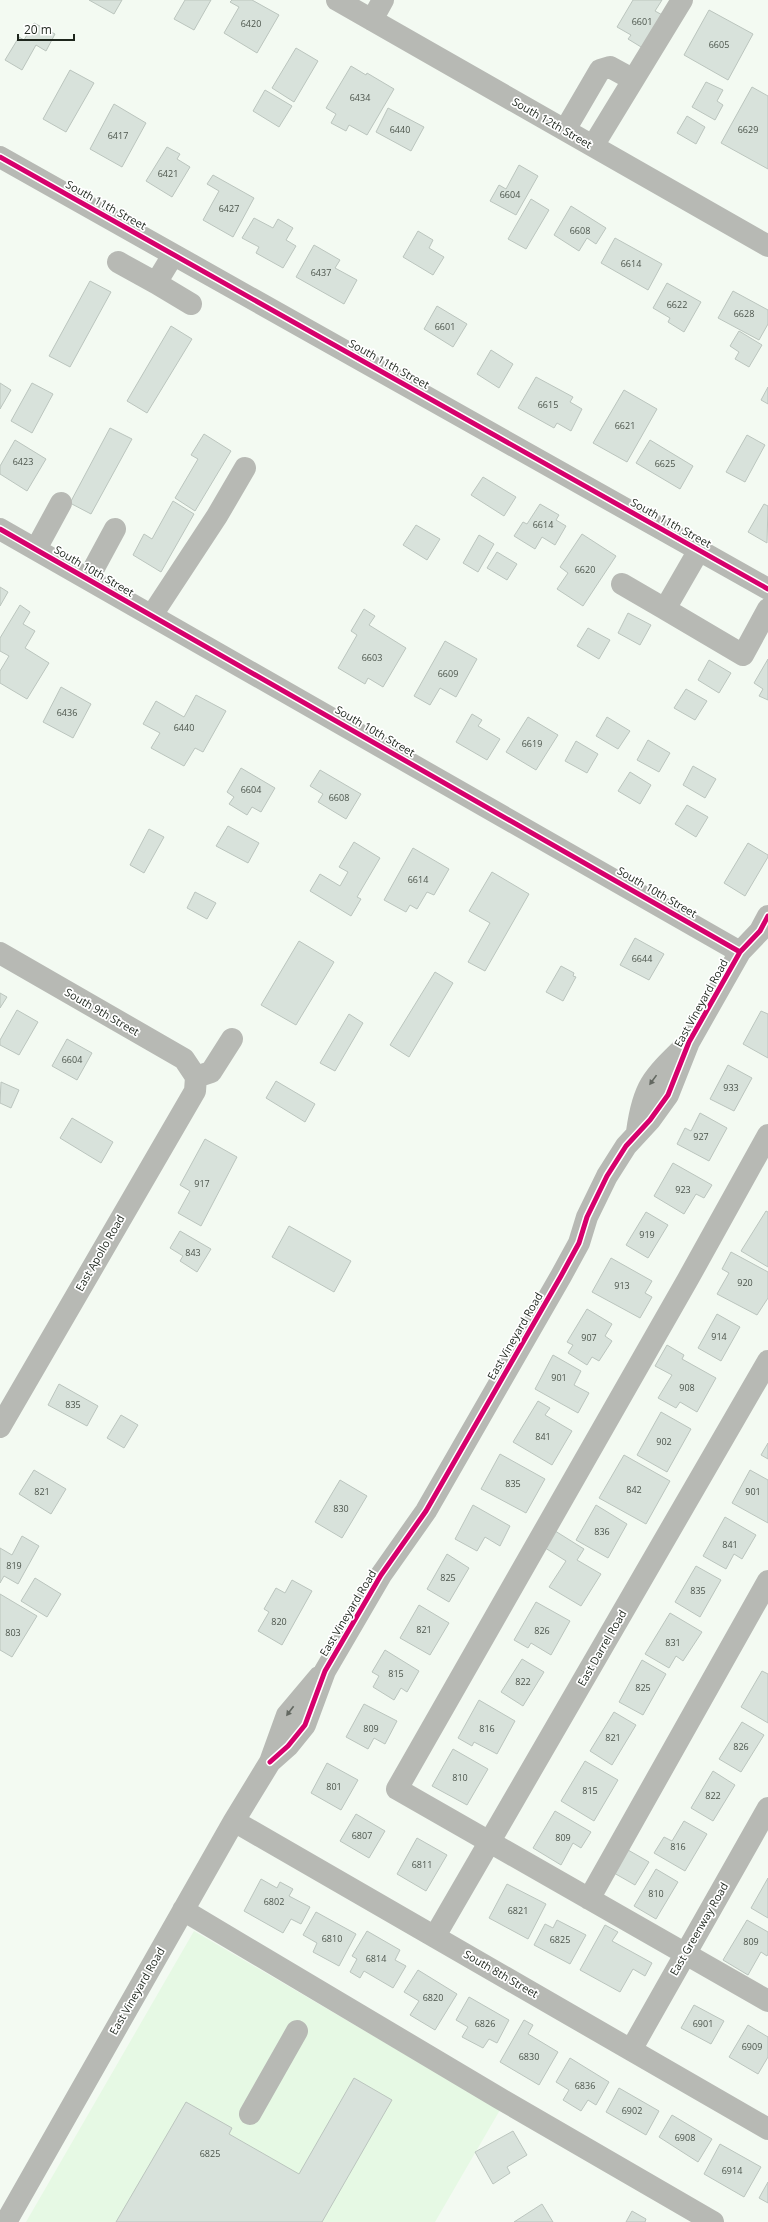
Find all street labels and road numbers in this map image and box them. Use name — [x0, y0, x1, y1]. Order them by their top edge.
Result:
street label: South 12th Street — [510, 94, 595, 152]
street label: South 11th Street — [63, 176, 149, 233]
street label: South 11th Street — [346, 335, 432, 392]
street label: South 11th Street — [628, 494, 714, 551]
street label: South 10th Street — [52, 542, 137, 600]
street label: South 10th Street — [333, 702, 418, 760]
street label: South 10th Street — [615, 863, 700, 921]
street label: East Vineyard Road — [670, 956, 731, 1049]
street label: South 9th Street — [62, 984, 142, 1039]
street label: East Apollo Road — [72, 1212, 128, 1294]
street label: East Vineyard Road — [483, 1289, 546, 1382]
street label: East Vineyard Road — [316, 1567, 379, 1659]
street label: East Darrel Road — [574, 1607, 629, 1688]
street label: East Greenway Road — [666, 1879, 731, 1978]
street label: East Vineyard Road — [105, 1944, 168, 2037]
street label: South 8th Street — [461, 1946, 541, 2001]

